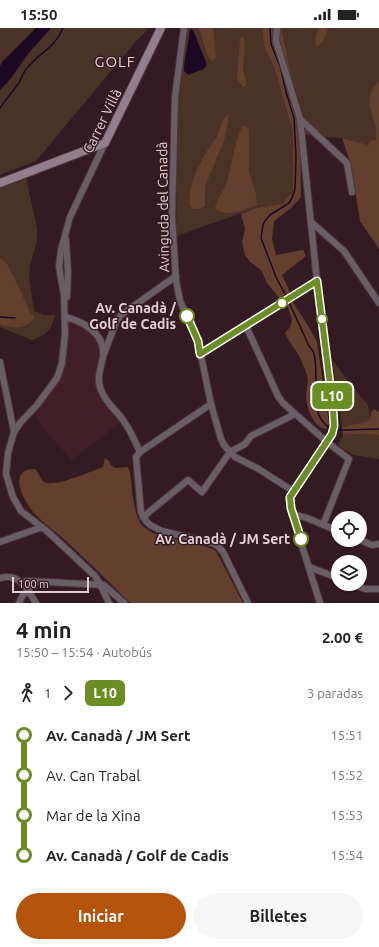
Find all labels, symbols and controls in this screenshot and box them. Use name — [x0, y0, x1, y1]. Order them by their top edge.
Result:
text: 15:50 — [20, 6, 58, 23]
district label: GOLF — [94, 53, 136, 70]
street label: Carrer Villà — [79, 86, 125, 156]
street label: Avinguda del Canadà — [154, 141, 172, 273]
unlabelled marker — [276, 297, 288, 309]
place label: Av. Canadà / Golf de Cadis — [89, 300, 177, 332]
marker: Av. Canadà / Golf de Cadis — [179, 308, 195, 324]
unlabelled marker — [316, 313, 328, 325]
line badge: L10 — [309, 383, 355, 409]
text: L10 — [320, 388, 344, 404]
map controls — [331, 511, 367, 591]
button: locate — [331, 511, 367, 547]
place label: Av. Canadà / JM Sert — [155, 531, 290, 547]
marker: Av. Canadà / JM Sert — [293, 531, 309, 547]
button: layers — [331, 555, 367, 591]
scale bar — [12, 575, 89, 594]
text: 100 m — [18, 578, 49, 590]
text: 4 min — [16, 617, 72, 642]
text: 2.00 € — [322, 629, 363, 646]
text: 15:50 – 15:54 · Autobús — [16, 645, 152, 659]
icon: walk — [16, 682, 38, 704]
icon: forward — [57, 682, 79, 704]
text: L10 — [93, 685, 117, 701]
text: 1 — [44, 686, 51, 700]
text: 3 paradas — [307, 686, 363, 700]
text: Av. Canadà / JM Sert — [46, 727, 190, 744]
text: 15:51 — [330, 728, 363, 742]
text: Av. Can Trabal — [46, 767, 140, 784]
text: 15:52 — [330, 768, 363, 782]
text: Mar de la Xina — [46, 807, 141, 824]
text: 15:53 — [330, 808, 363, 822]
text: Av. Canadà / Golf de Cadis — [46, 847, 229, 864]
text: 15:54 — [330, 848, 363, 862]
button: Iniciar — [16, 893, 186, 939]
button: Billetes — [194, 893, 363, 939]

